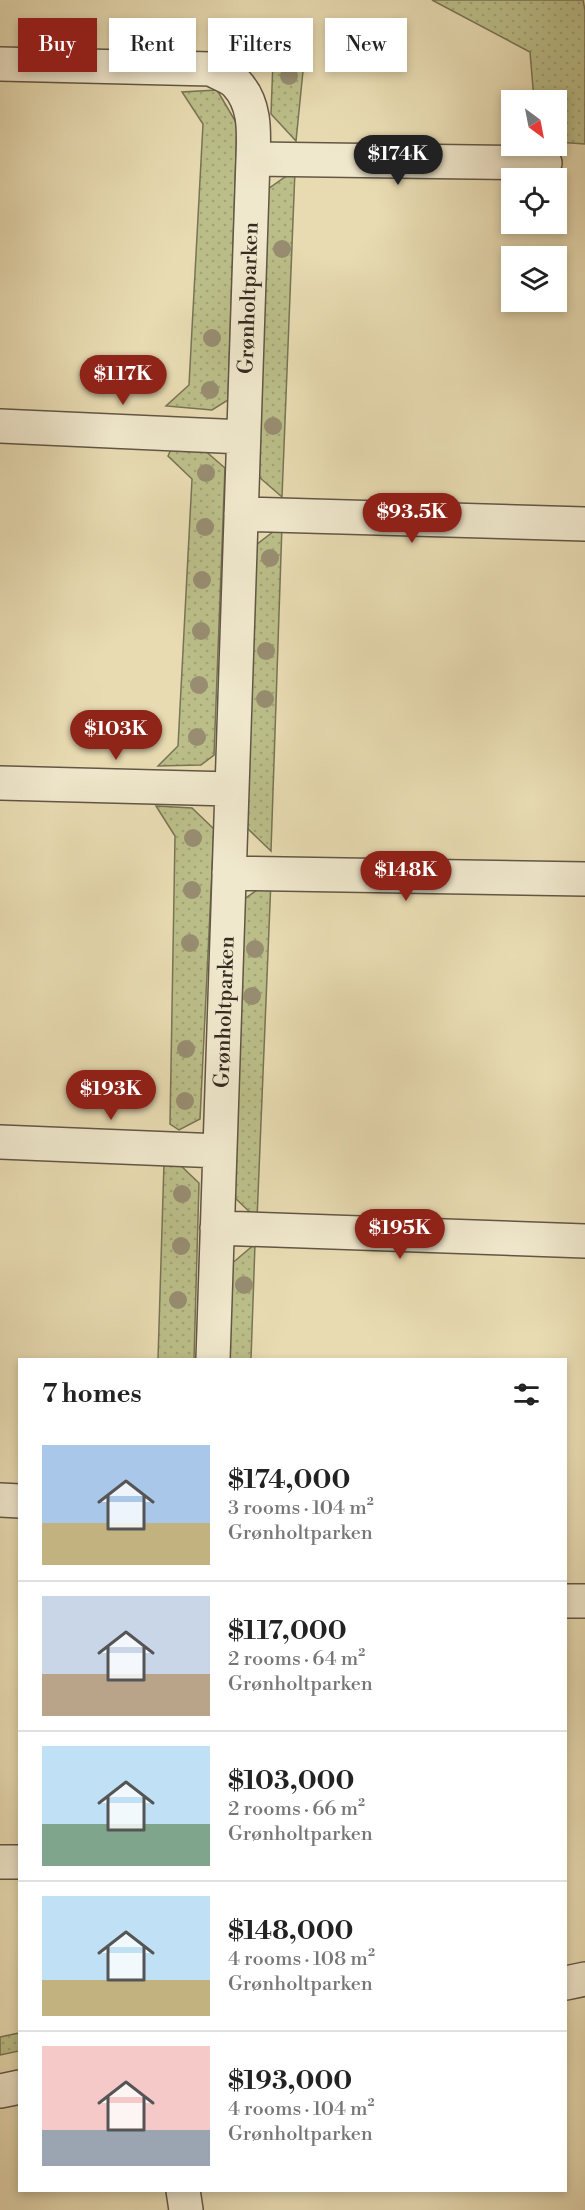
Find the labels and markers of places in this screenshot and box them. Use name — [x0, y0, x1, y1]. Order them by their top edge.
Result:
pin: $174K — [356, 135, 440, 186]
pin: $117K — [81, 355, 165, 406]
pin: $93.5K — [363, 493, 461, 544]
pin: $103K — [74, 710, 158, 761]
pin: $148K — [364, 851, 448, 902]
pin: $193K — [69, 1070, 153, 1121]
pin: $195K — [358, 1209, 442, 1260]

